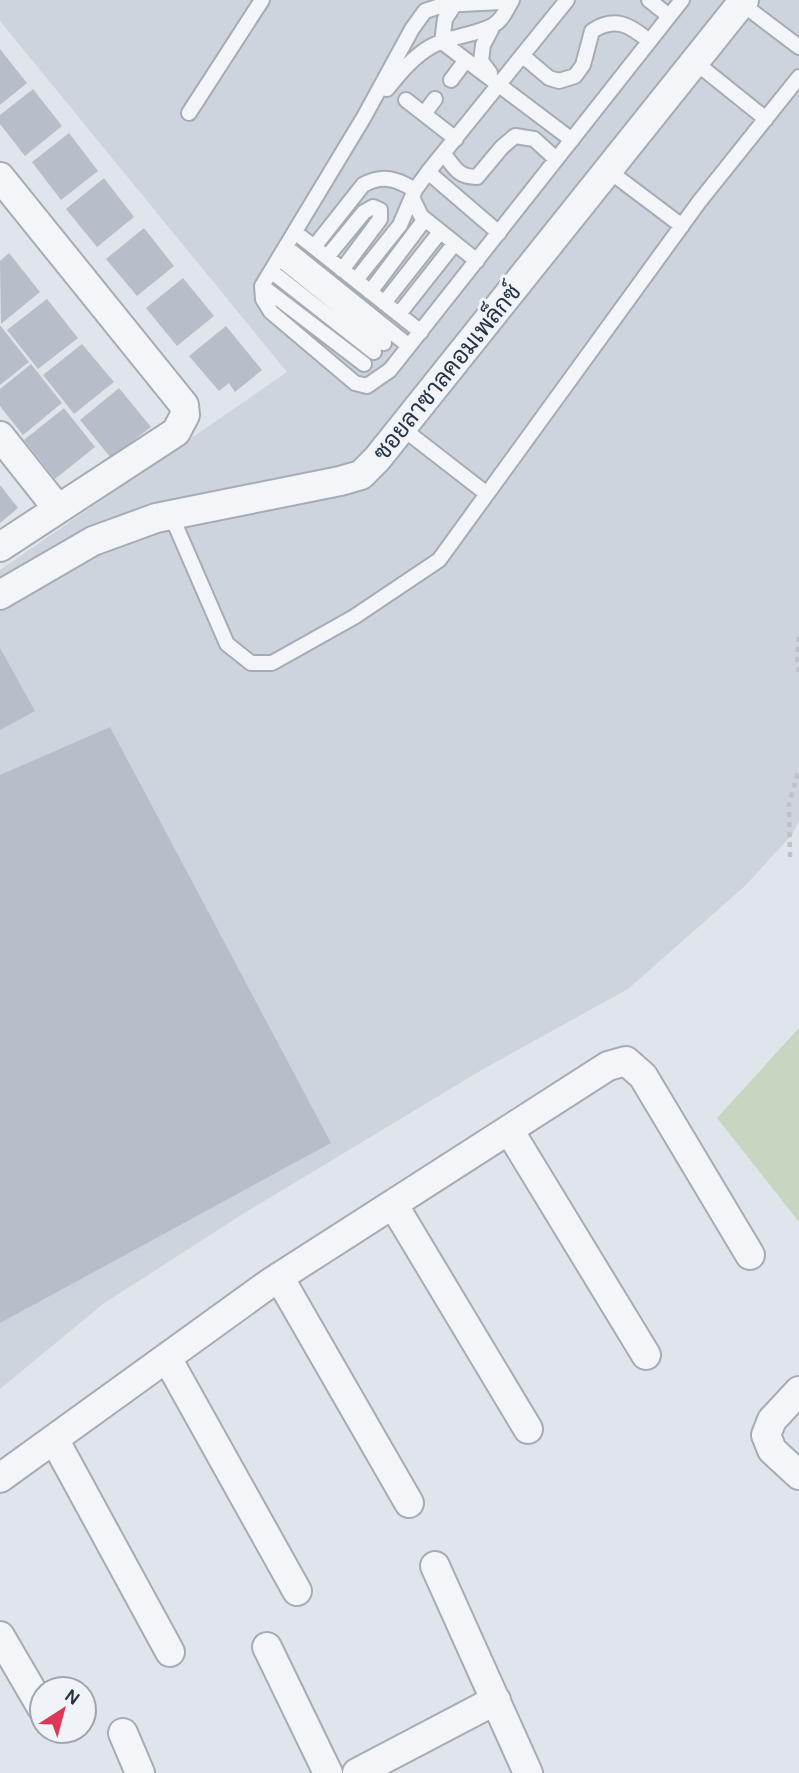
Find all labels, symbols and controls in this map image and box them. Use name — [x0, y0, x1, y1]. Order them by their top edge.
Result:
street label: ซอยลาซาลคอมเพล็กซ์ — [365, 276, 527, 466]
north arrow — [28, 1675, 98, 1745]
text: N — [60, 1684, 84, 1710]

